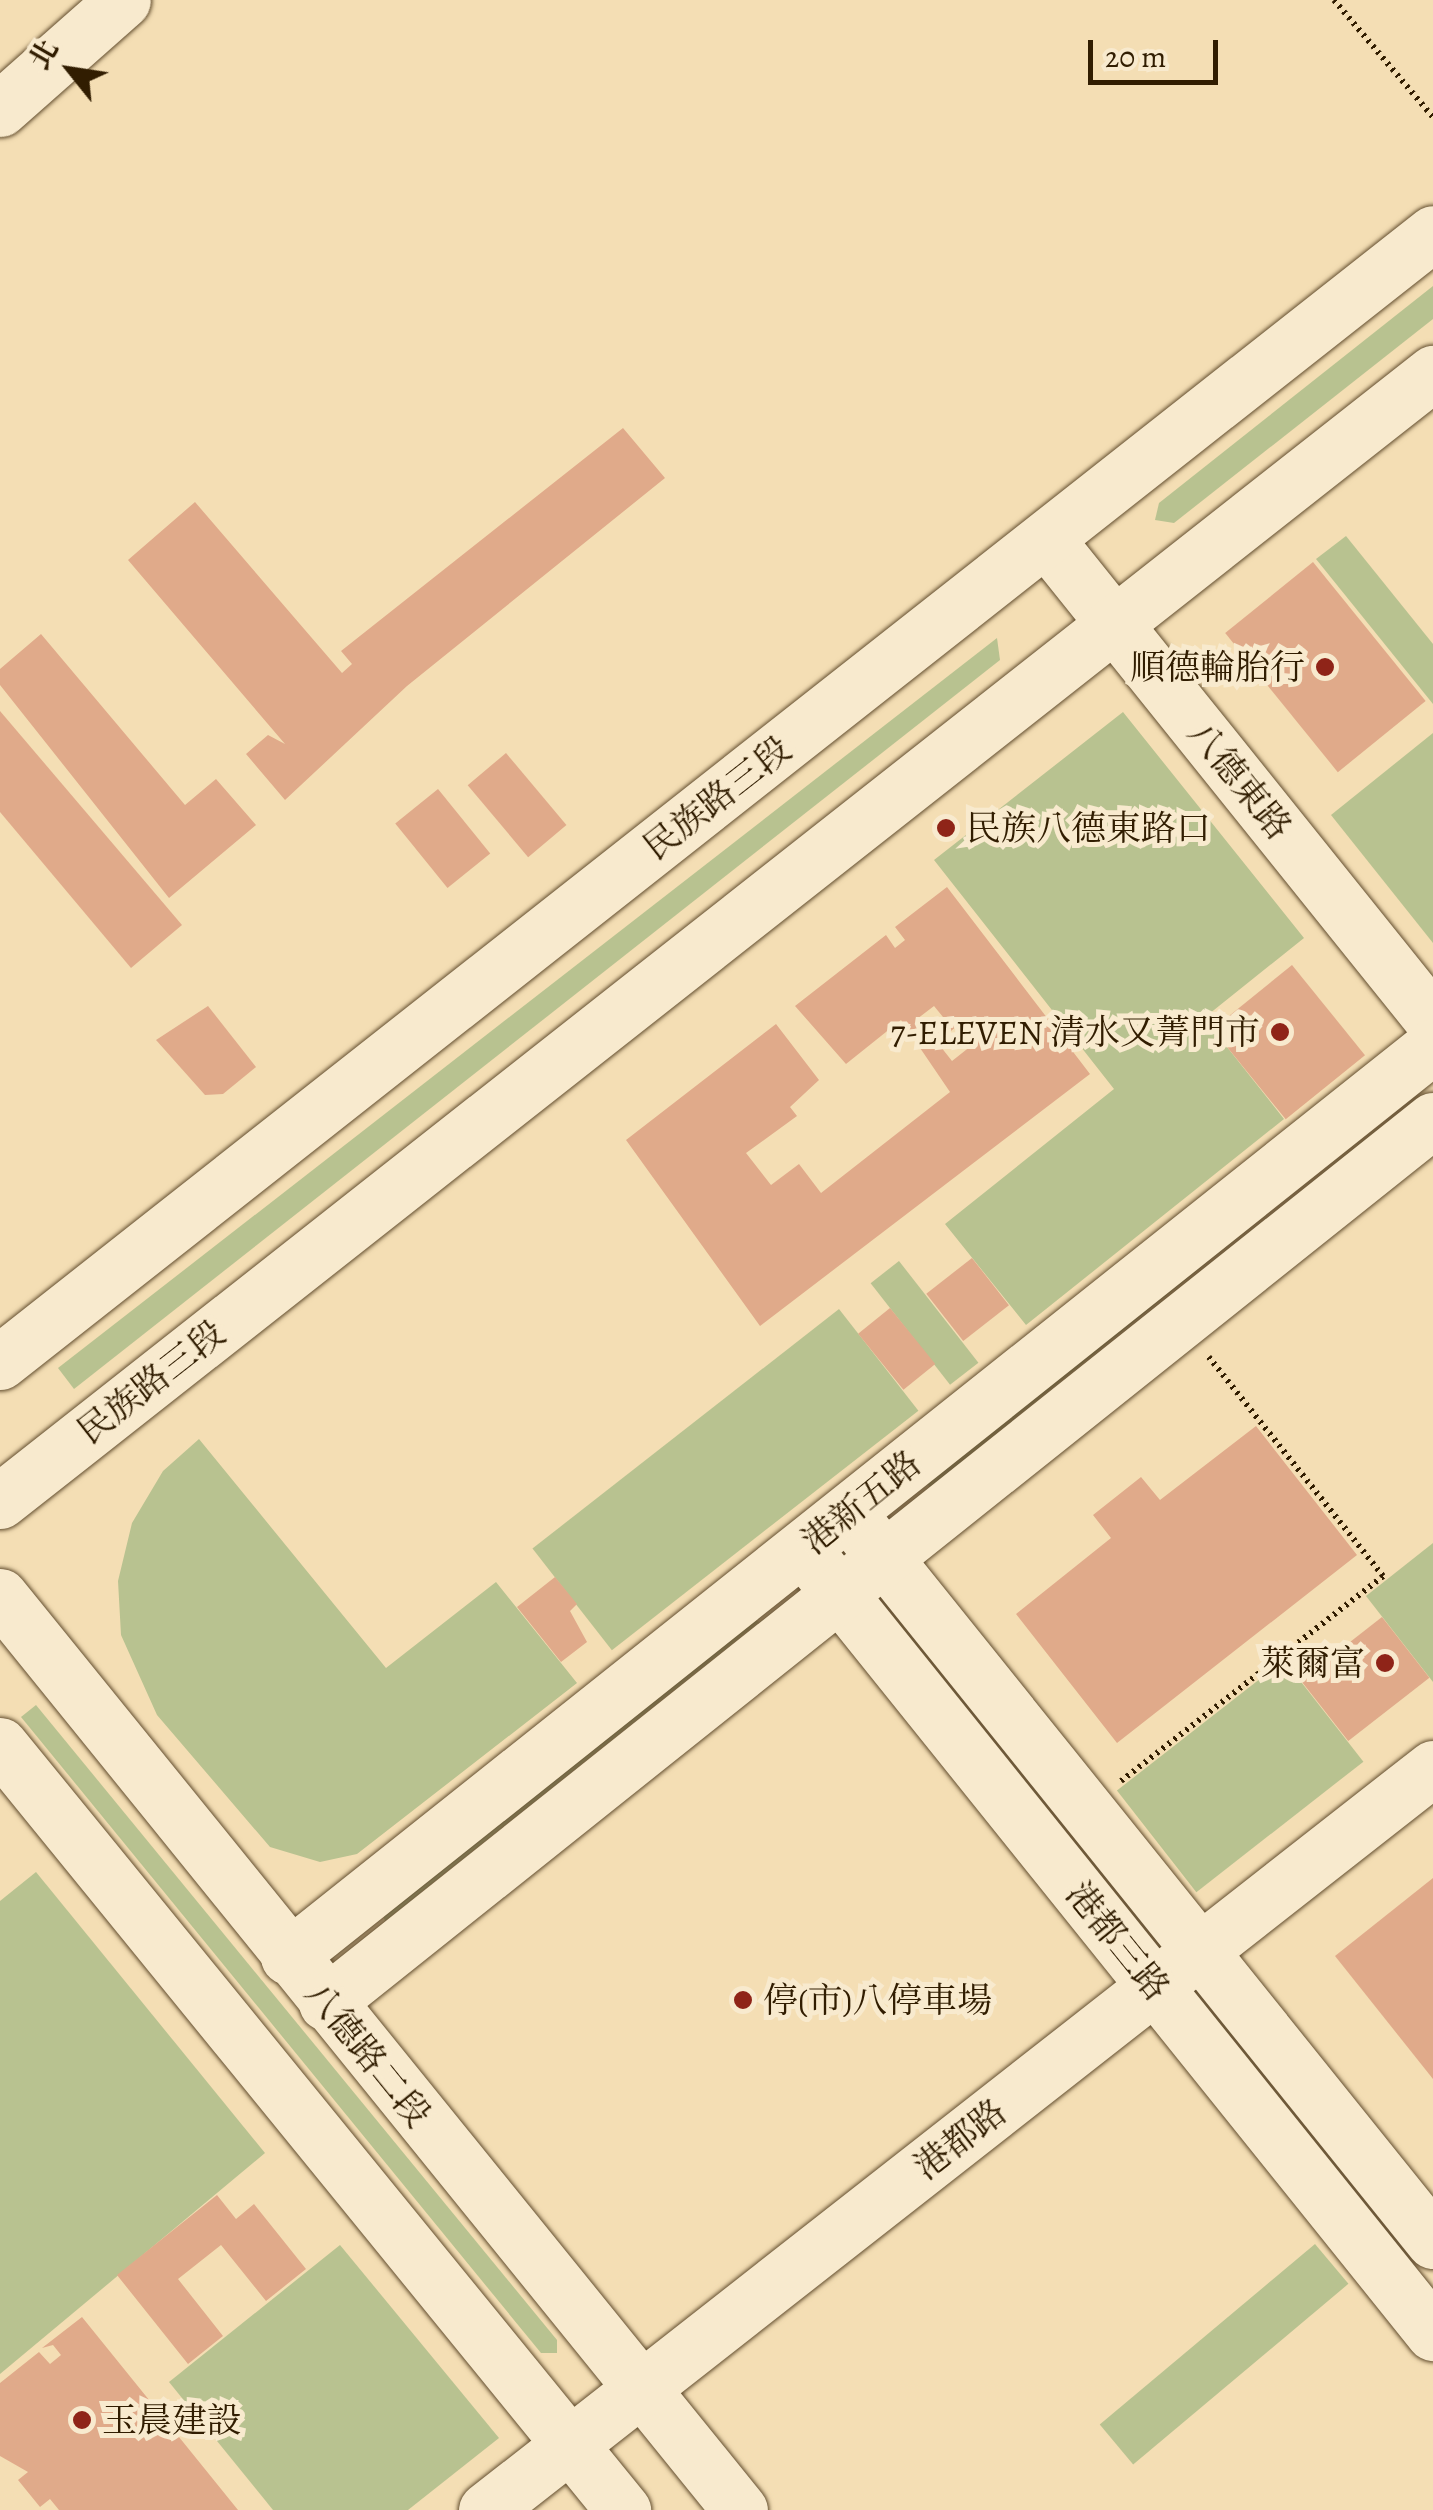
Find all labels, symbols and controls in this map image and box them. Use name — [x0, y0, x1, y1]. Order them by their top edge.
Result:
north arrow — [20, 20, 120, 120]
scale bar — [1093, 20, 1223, 82]
text: 北 — [21, 33, 67, 77]
text: 20 m — [1105, 37, 1166, 77]
place label: 順德輪胎行 — [1130, 646, 1305, 688]
marker: 順德輪胎行 — [1314, 656, 1336, 678]
street label: 八德東路 — [1180, 712, 1300, 848]
street label: 民族路三段 — [635, 728, 799, 868]
place label: 民族八德東路口 — [966, 807, 1211, 849]
marker: 民族八德東路口 — [935, 817, 957, 839]
place label: 7-ELEVEN 清水又菁門市 — [891, 1011, 1260, 1053]
marker: 7-ELEVEN 清水又菁門市 — [1269, 1021, 1291, 1043]
street label: 民族路三段 — [69, 1312, 233, 1452]
street label: 港新五路 — [793, 1442, 929, 1562]
place label: 萊爾富 — [1260, 1642, 1365, 1684]
marker: 萊爾富 — [1374, 1652, 1396, 1674]
street label: 港都三路 — [1058, 1873, 1178, 2009]
street label: 八德路二段 — [297, 1973, 439, 2135]
place label: 停(市)八停車場 — [763, 1979, 992, 2021]
marker: 停(市)八停車場 — [732, 1989, 754, 2011]
street label: 港都路 — [906, 2090, 1014, 2188]
place label: 玉晨建設 — [102, 2399, 242, 2441]
marker: 玉晨建設 — [71, 2409, 93, 2431]

